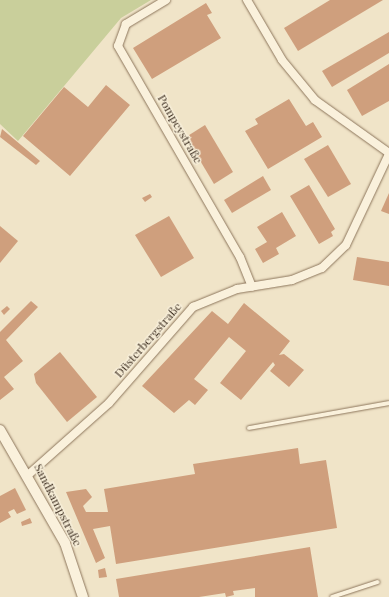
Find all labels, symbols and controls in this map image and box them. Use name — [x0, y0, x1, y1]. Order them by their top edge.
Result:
street label: Pompeystraße — [155, 92, 205, 166]
street label: Düsterbergstraße — [111, 299, 185, 381]
street label: Sandkampstraße — [31, 461, 85, 549]

